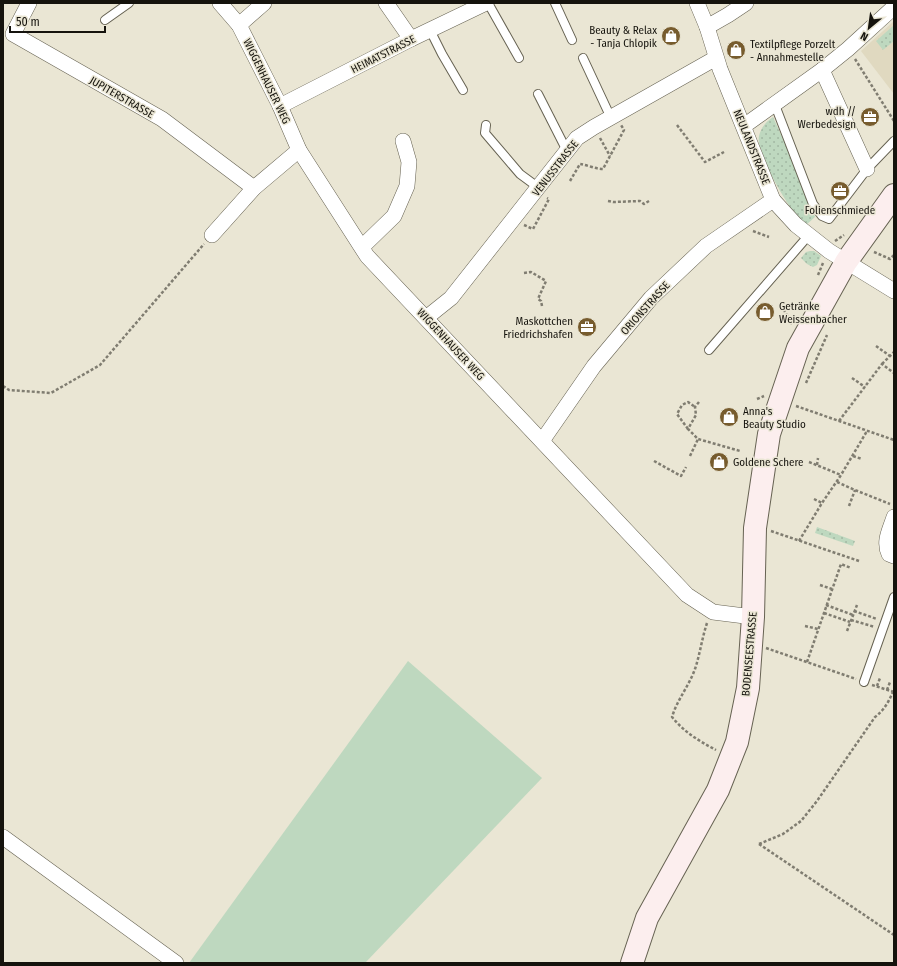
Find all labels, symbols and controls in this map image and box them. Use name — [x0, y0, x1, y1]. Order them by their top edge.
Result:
scale bar — [10, 8, 105, 34]
north arrow — [849, 8, 889, 48]
text: 50 m — [16, 15, 40, 29]
place label: Beauty & Relax - Tanja Chlopik — [589, 24, 658, 50]
shop icon: Beauty & Relax - Tanja Chlopik — [660, 25, 682, 47]
text: N — [858, 29, 870, 44]
street label: HEIMATSTRASSE — [349, 33, 418, 76]
street label: WIGGENHAUSER WEG — [240, 37, 293, 126]
place label: Textilpflege Porzelt - Annahmestelle — [750, 38, 836, 64]
shop icon: Textilpflege Porzelt - Annahmestelle — [725, 39, 747, 61]
street label: JUPITERSTRASSE — [87, 74, 156, 121]
place label: wdh // Werbedesign — [798, 105, 856, 131]
office icon: wdh // Werbedesign — [859, 106, 881, 128]
street label: NEULANDSTRASSE — [731, 108, 773, 187]
street label: VENUSSTRASSE — [530, 138, 581, 199]
office icon: Folienschmiede — [829, 180, 851, 202]
place label: Folienschmiede — [805, 204, 875, 217]
street label: ORIONSTRASSE — [618, 279, 673, 338]
place label: Getränke Weissenbacher — [779, 300, 847, 326]
shop icon: Getränke Weissenbacher — [754, 301, 776, 323]
street label: WIGGENHAUSER WEG — [414, 306, 487, 383]
place label: Maskottchen Friedrichshafen — [503, 315, 573, 341]
office icon: Maskottchen Friedrichshafen — [576, 316, 598, 338]
place label: Anna's Beauty Studio — [743, 405, 806, 431]
shop icon: Anna's Beauty Studio — [718, 406, 740, 428]
shop icon: Goldene Schere — [708, 451, 730, 473]
place label: Goldene Schere — [733, 456, 803, 469]
street label: BODENSEESTRASSE — [739, 611, 760, 697]

